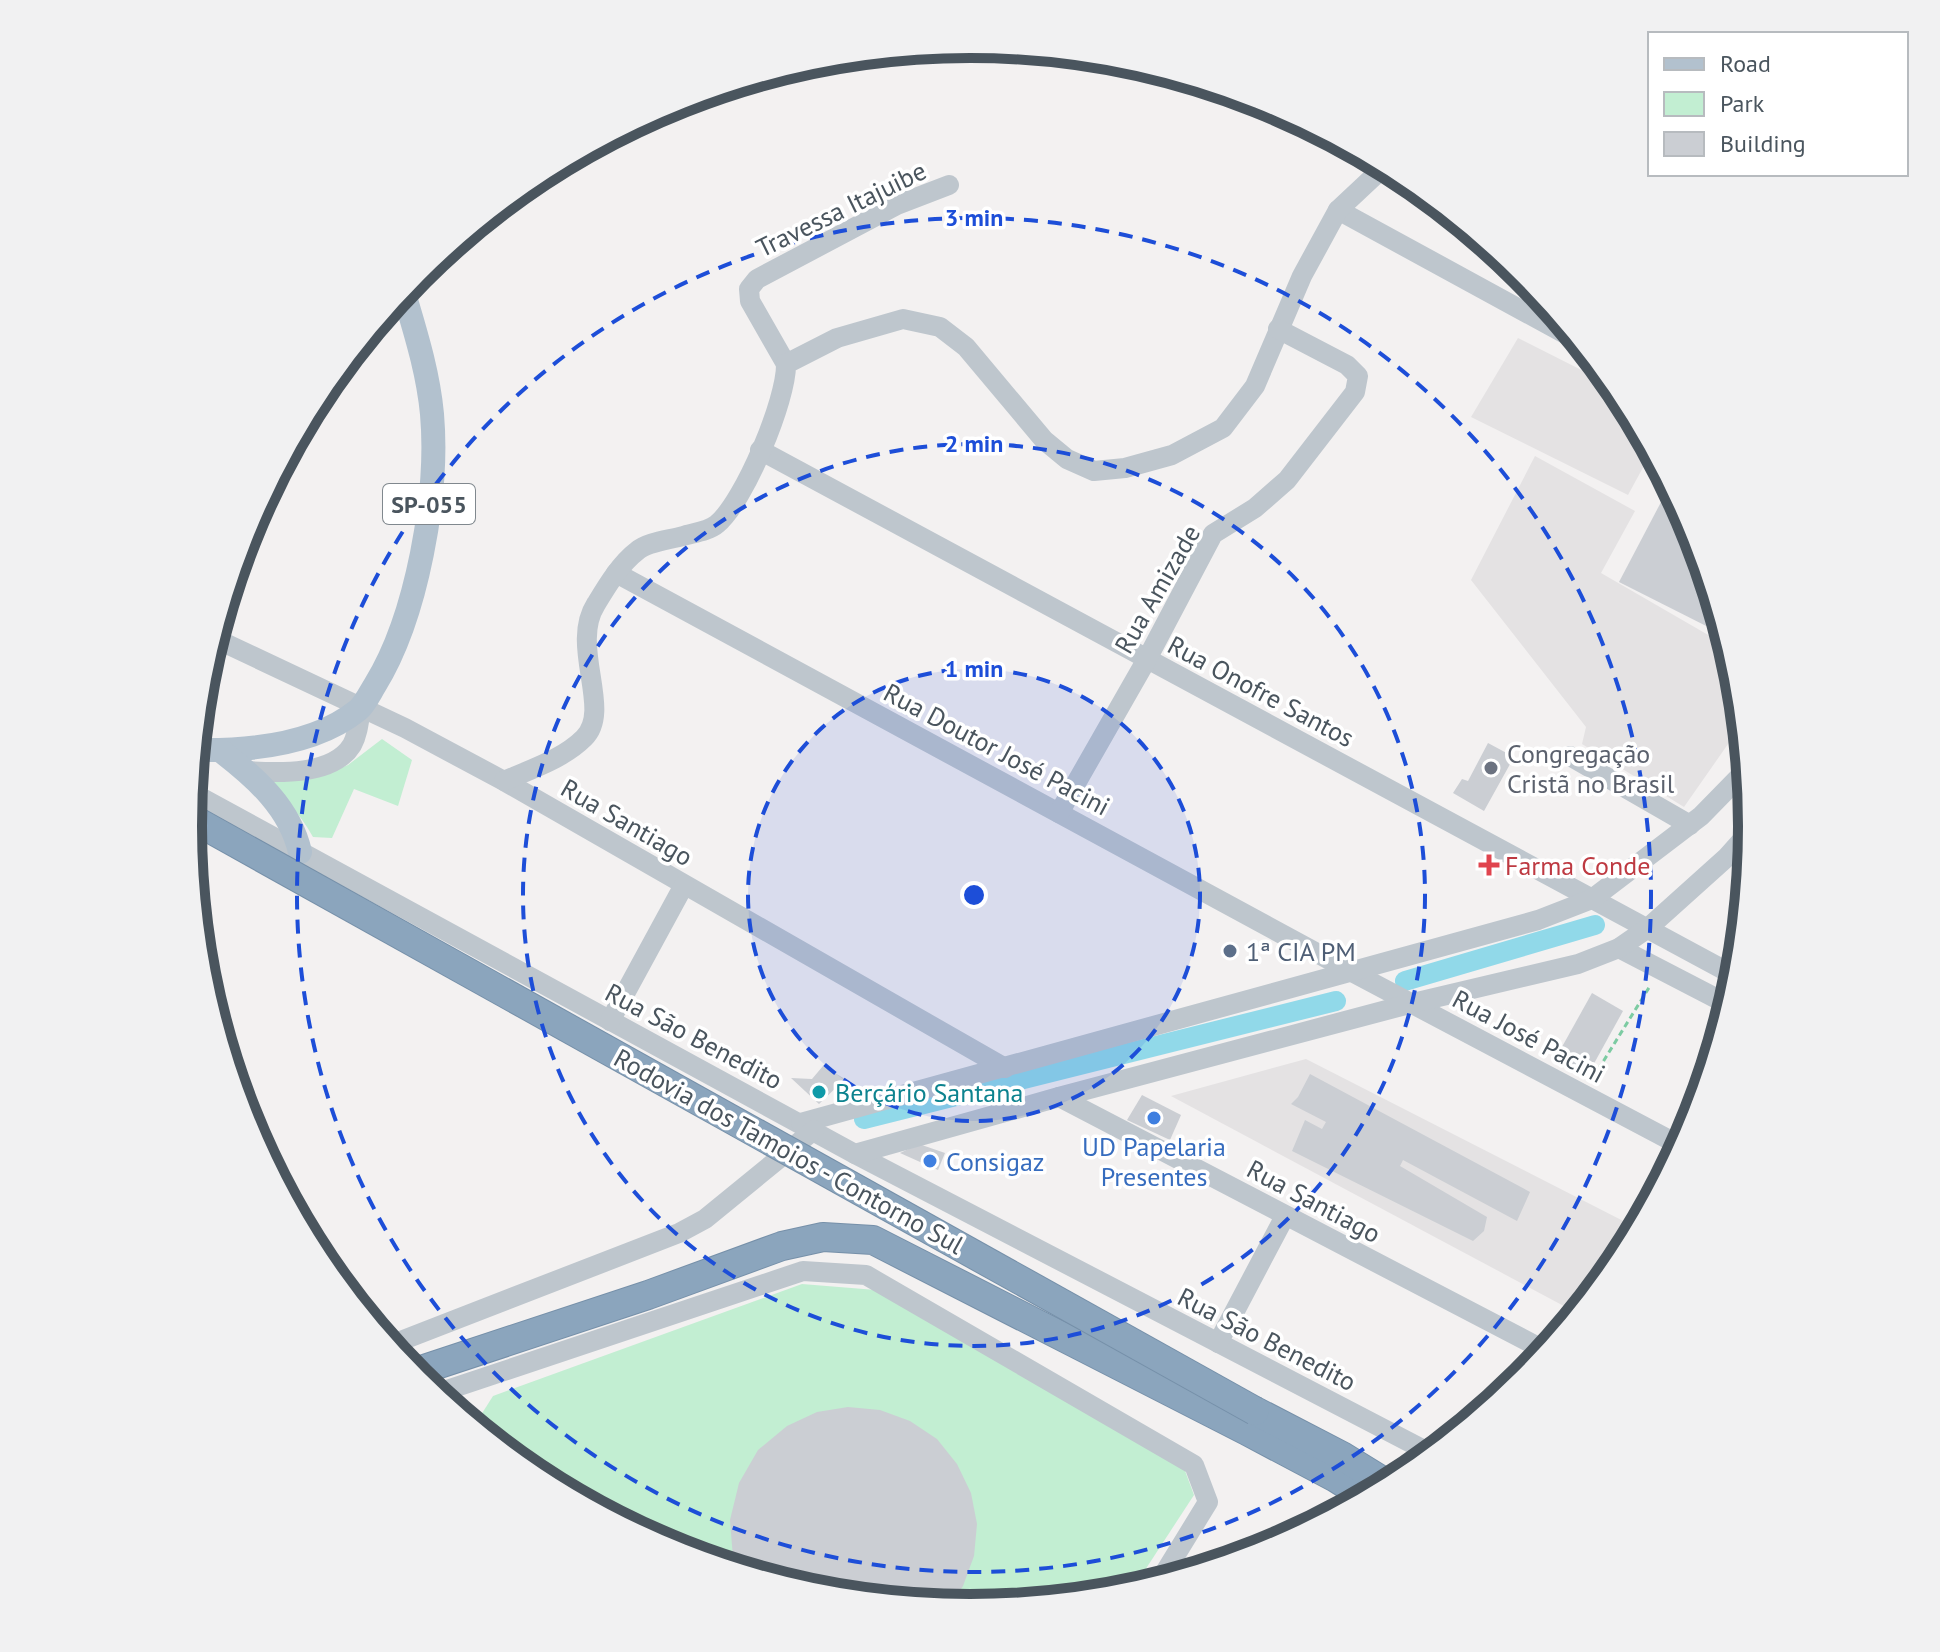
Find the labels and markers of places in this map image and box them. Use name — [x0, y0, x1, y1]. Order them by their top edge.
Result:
place label: Congregação Cristã no Brasil — [1507, 737, 1675, 800]
marker: Congregação Cristã no Brasil — [1482, 759, 1500, 777]
place label: Farma Conde — [1505, 849, 1650, 882]
marker: Farma Conde — [1480, 856, 1498, 874]
centre of rings — [960, 881, 988, 909]
place label: 1ª CIA PM — [1246, 935, 1356, 968]
marker: 1ª CIA PM — [1221, 942, 1239, 960]
place label: Berçário Santana — [835, 1076, 1023, 1109]
marker: Berçário Santana — [810, 1083, 828, 1101]
marker: UD Papelaria Presentes — [1145, 1109, 1163, 1127]
place label: UD Papelaria Presentes — [1082, 1130, 1226, 1193]
place label: Consigaz — [946, 1145, 1045, 1178]
marker: Consigaz — [921, 1152, 939, 1170]

